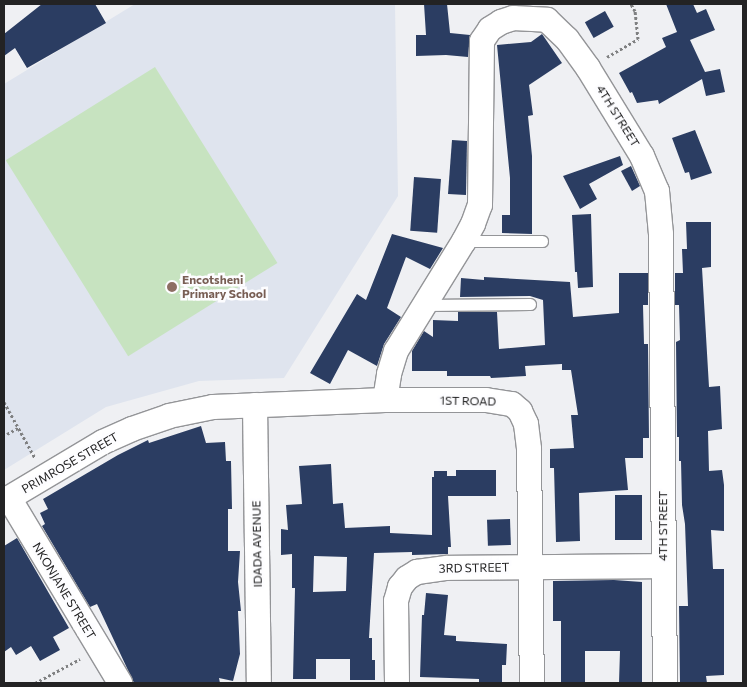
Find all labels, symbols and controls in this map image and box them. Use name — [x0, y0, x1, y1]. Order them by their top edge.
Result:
street label: 4TH STREET — [593, 82, 643, 150]
place label: Encotsheni Primary School — [182, 273, 266, 301]
marker: Encotsheni Primary School — [166, 281, 178, 293]
street label: 1ST ROAD — [440, 393, 496, 409]
street label: PRIMROSE STREET — [19, 429, 121, 497]
street label: 4TH STREET — [656, 491, 670, 561]
street label: IDADA AVENUE — [249, 500, 265, 588]
street label: NKONJANE STREET — [29, 540, 99, 642]
street label: 3RD STREET — [439, 560, 509, 576]

